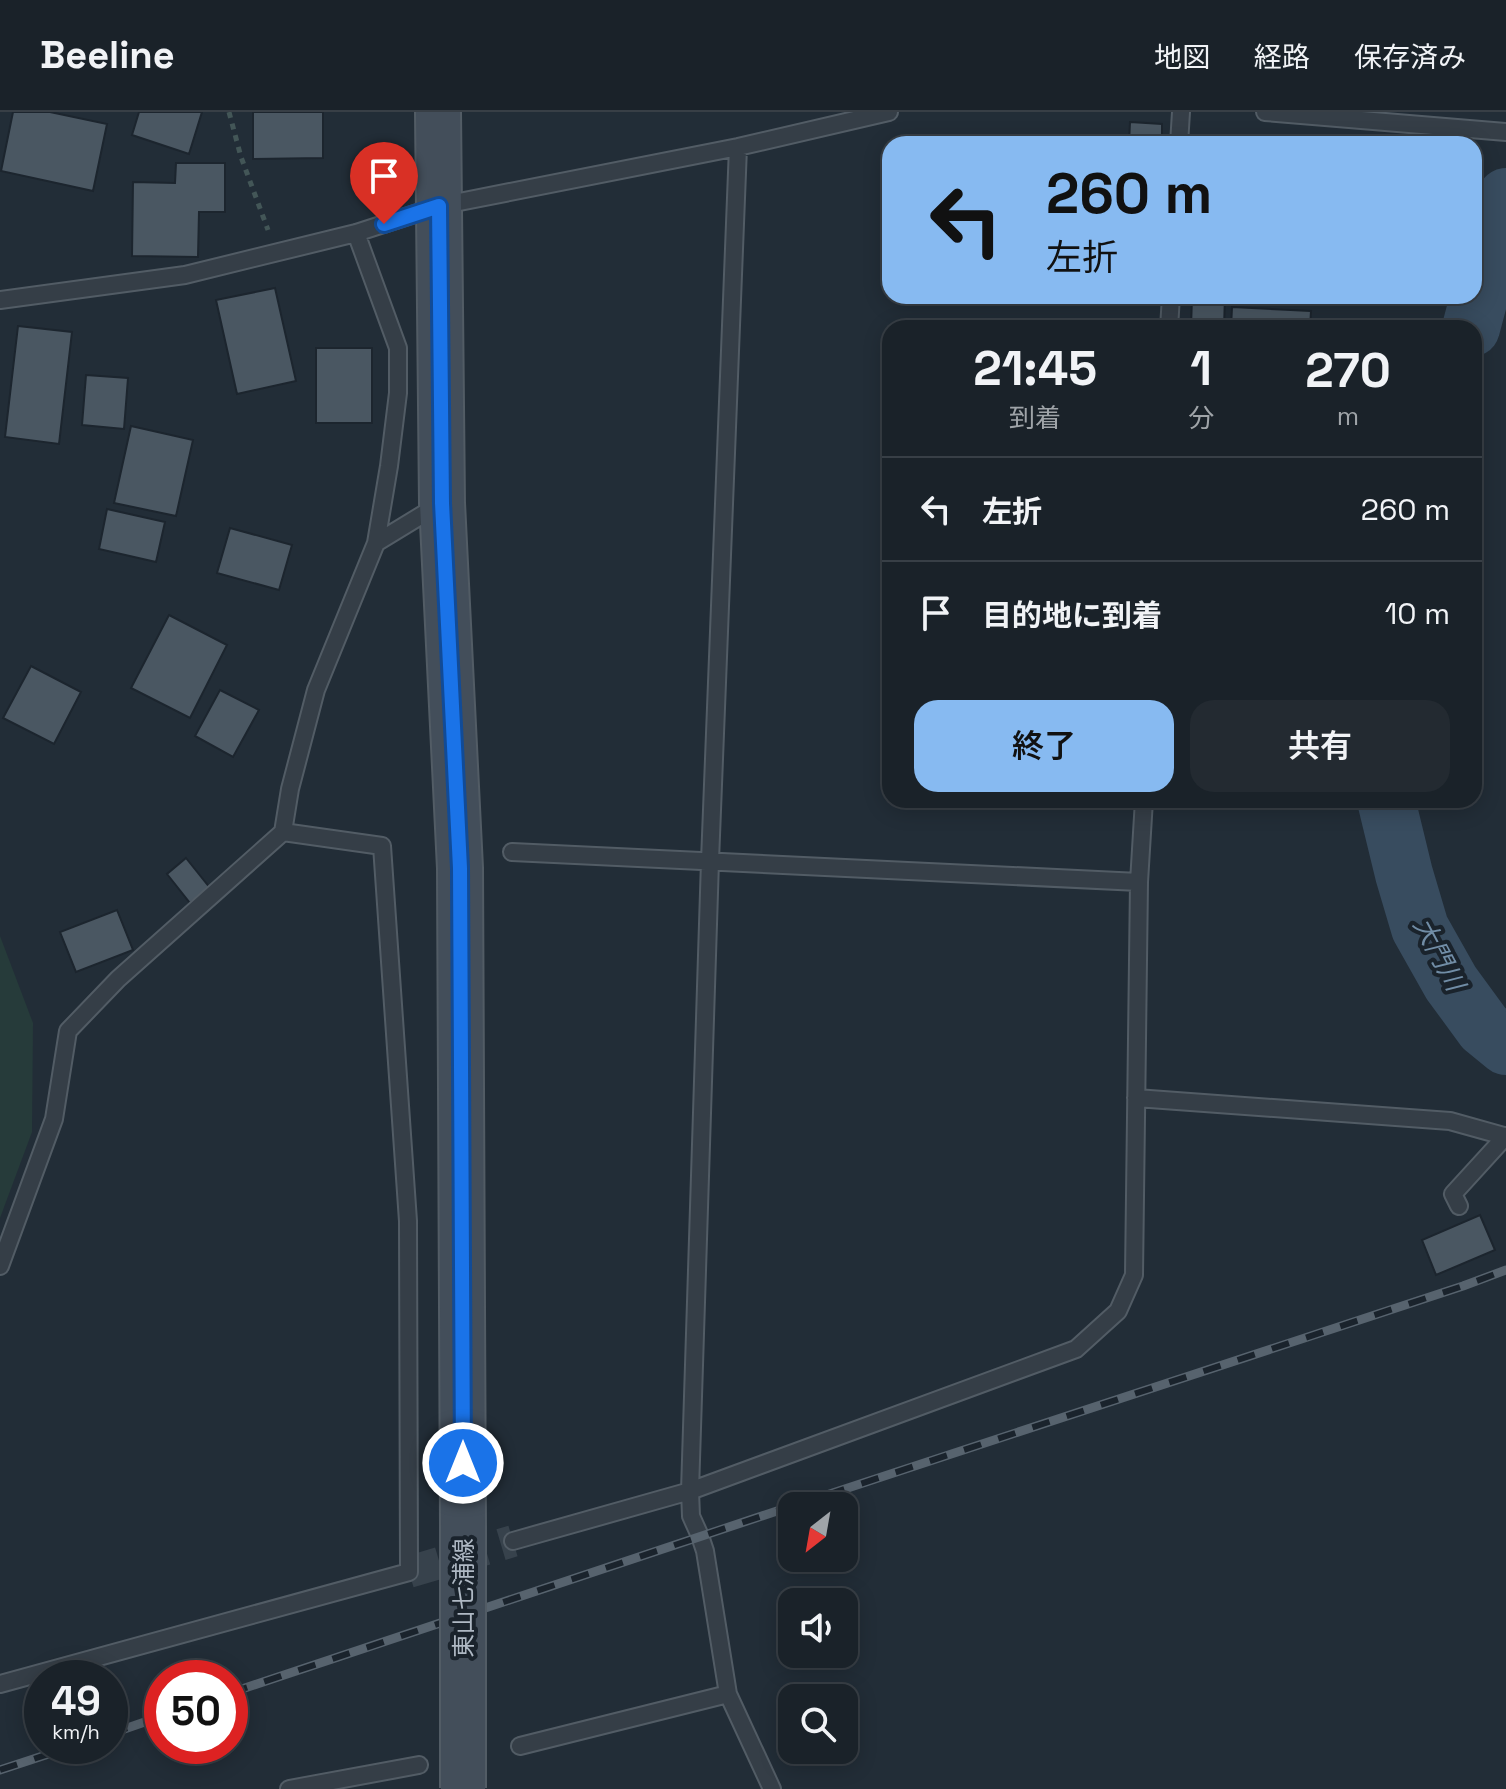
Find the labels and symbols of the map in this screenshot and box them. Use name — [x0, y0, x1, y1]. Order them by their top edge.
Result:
pin — [350, 142, 418, 224]
water label: 大門川 — [1406, 912, 1474, 999]
position arrow — [421, 1421, 505, 1505]
north arrow — [778, 1492, 858, 1572]
street label: 東山七浦線 — [448, 1538, 479, 1658]
speed limit sign: 50 — [144, 1660, 248, 1764]

